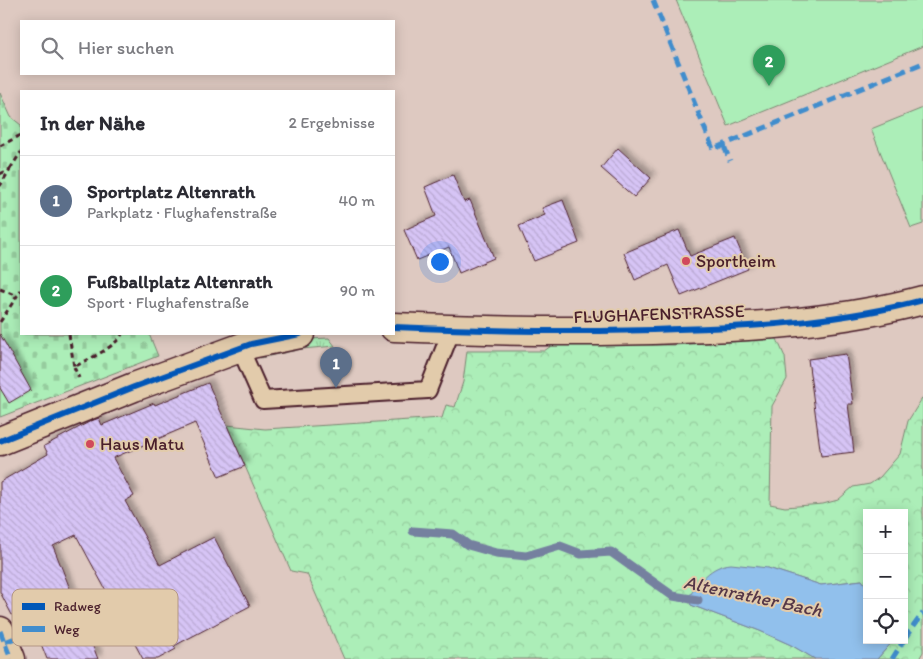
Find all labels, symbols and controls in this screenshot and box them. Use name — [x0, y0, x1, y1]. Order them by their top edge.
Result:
search box — [20, 20, 395, 75]
icon: search — [38, 34, 66, 62]
text: Hier suchen — [78, 36, 174, 59]
pin: 2 — [753, 45, 785, 86]
text: In der Nähe — [40, 110, 145, 135]
text: 2 Ergebnisse — [289, 113, 375, 132]
text: Sportplatz Altenrath — [87, 180, 255, 203]
text: 1 — [52, 191, 60, 210]
text: 40 m — [338, 191, 375, 210]
text: Parkplatz · Flughafenstraße — [87, 203, 277, 222]
your location — [427, 249, 453, 275]
place label: Sportheim — [696, 250, 776, 272]
marker: Sportheim — [680, 255, 692, 267]
text: Fußballplatz Altenrath — [87, 270, 273, 293]
text: 2 — [52, 281, 60, 300]
text: 90 m — [340, 281, 375, 300]
text: Sport · Flughafenstraße — [87, 293, 249, 312]
street label: FLUGHAFENSTRASSE — [573, 300, 745, 328]
pin: 1 — [320, 347, 352, 388]
place label: Haus Matu — [100, 433, 184, 455]
marker: Haus Matu — [84, 438, 96, 450]
map controls — [863, 509, 908, 644]
button: + — [863, 509, 908, 554]
button: − — [863, 554, 908, 599]
water label: Altenrather Bach — [682, 570, 825, 622]
legend — [12, 589, 178, 646]
text: Radweg — [54, 598, 102, 615]
button: locate — [863, 599, 908, 644]
text: Weg — [54, 621, 80, 638]

